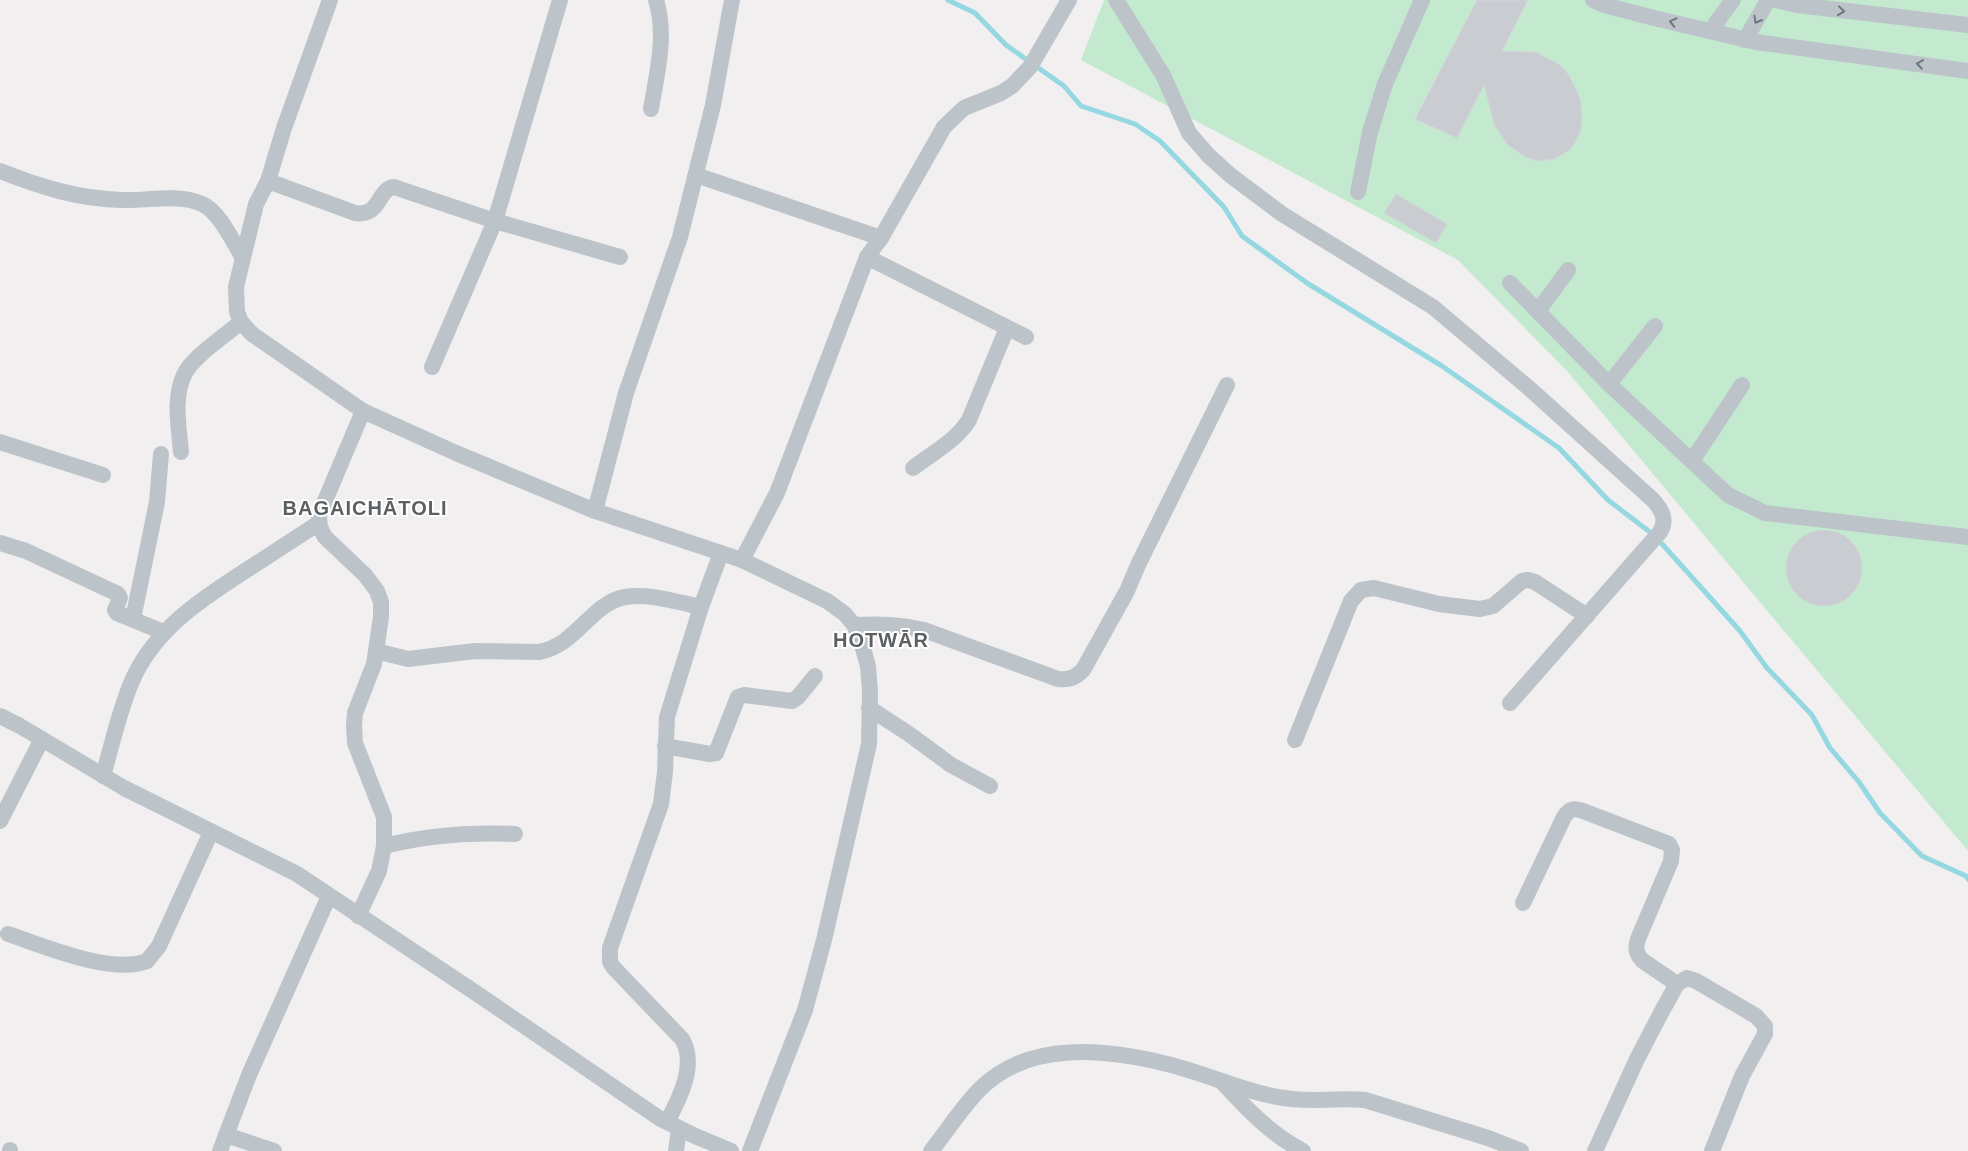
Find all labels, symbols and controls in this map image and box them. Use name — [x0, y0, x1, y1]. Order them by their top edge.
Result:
one-way arrow — [1838, 5, 1846, 16]
one-way arrow — [1753, 14, 1763, 23]
one-way arrow — [1669, 17, 1678, 28]
one-way arrow — [1915, 59, 1923, 70]
district label: BAGAICHĀTOLI — [283, 497, 447, 519]
district label: HOTWĀR — [833, 629, 929, 651]

